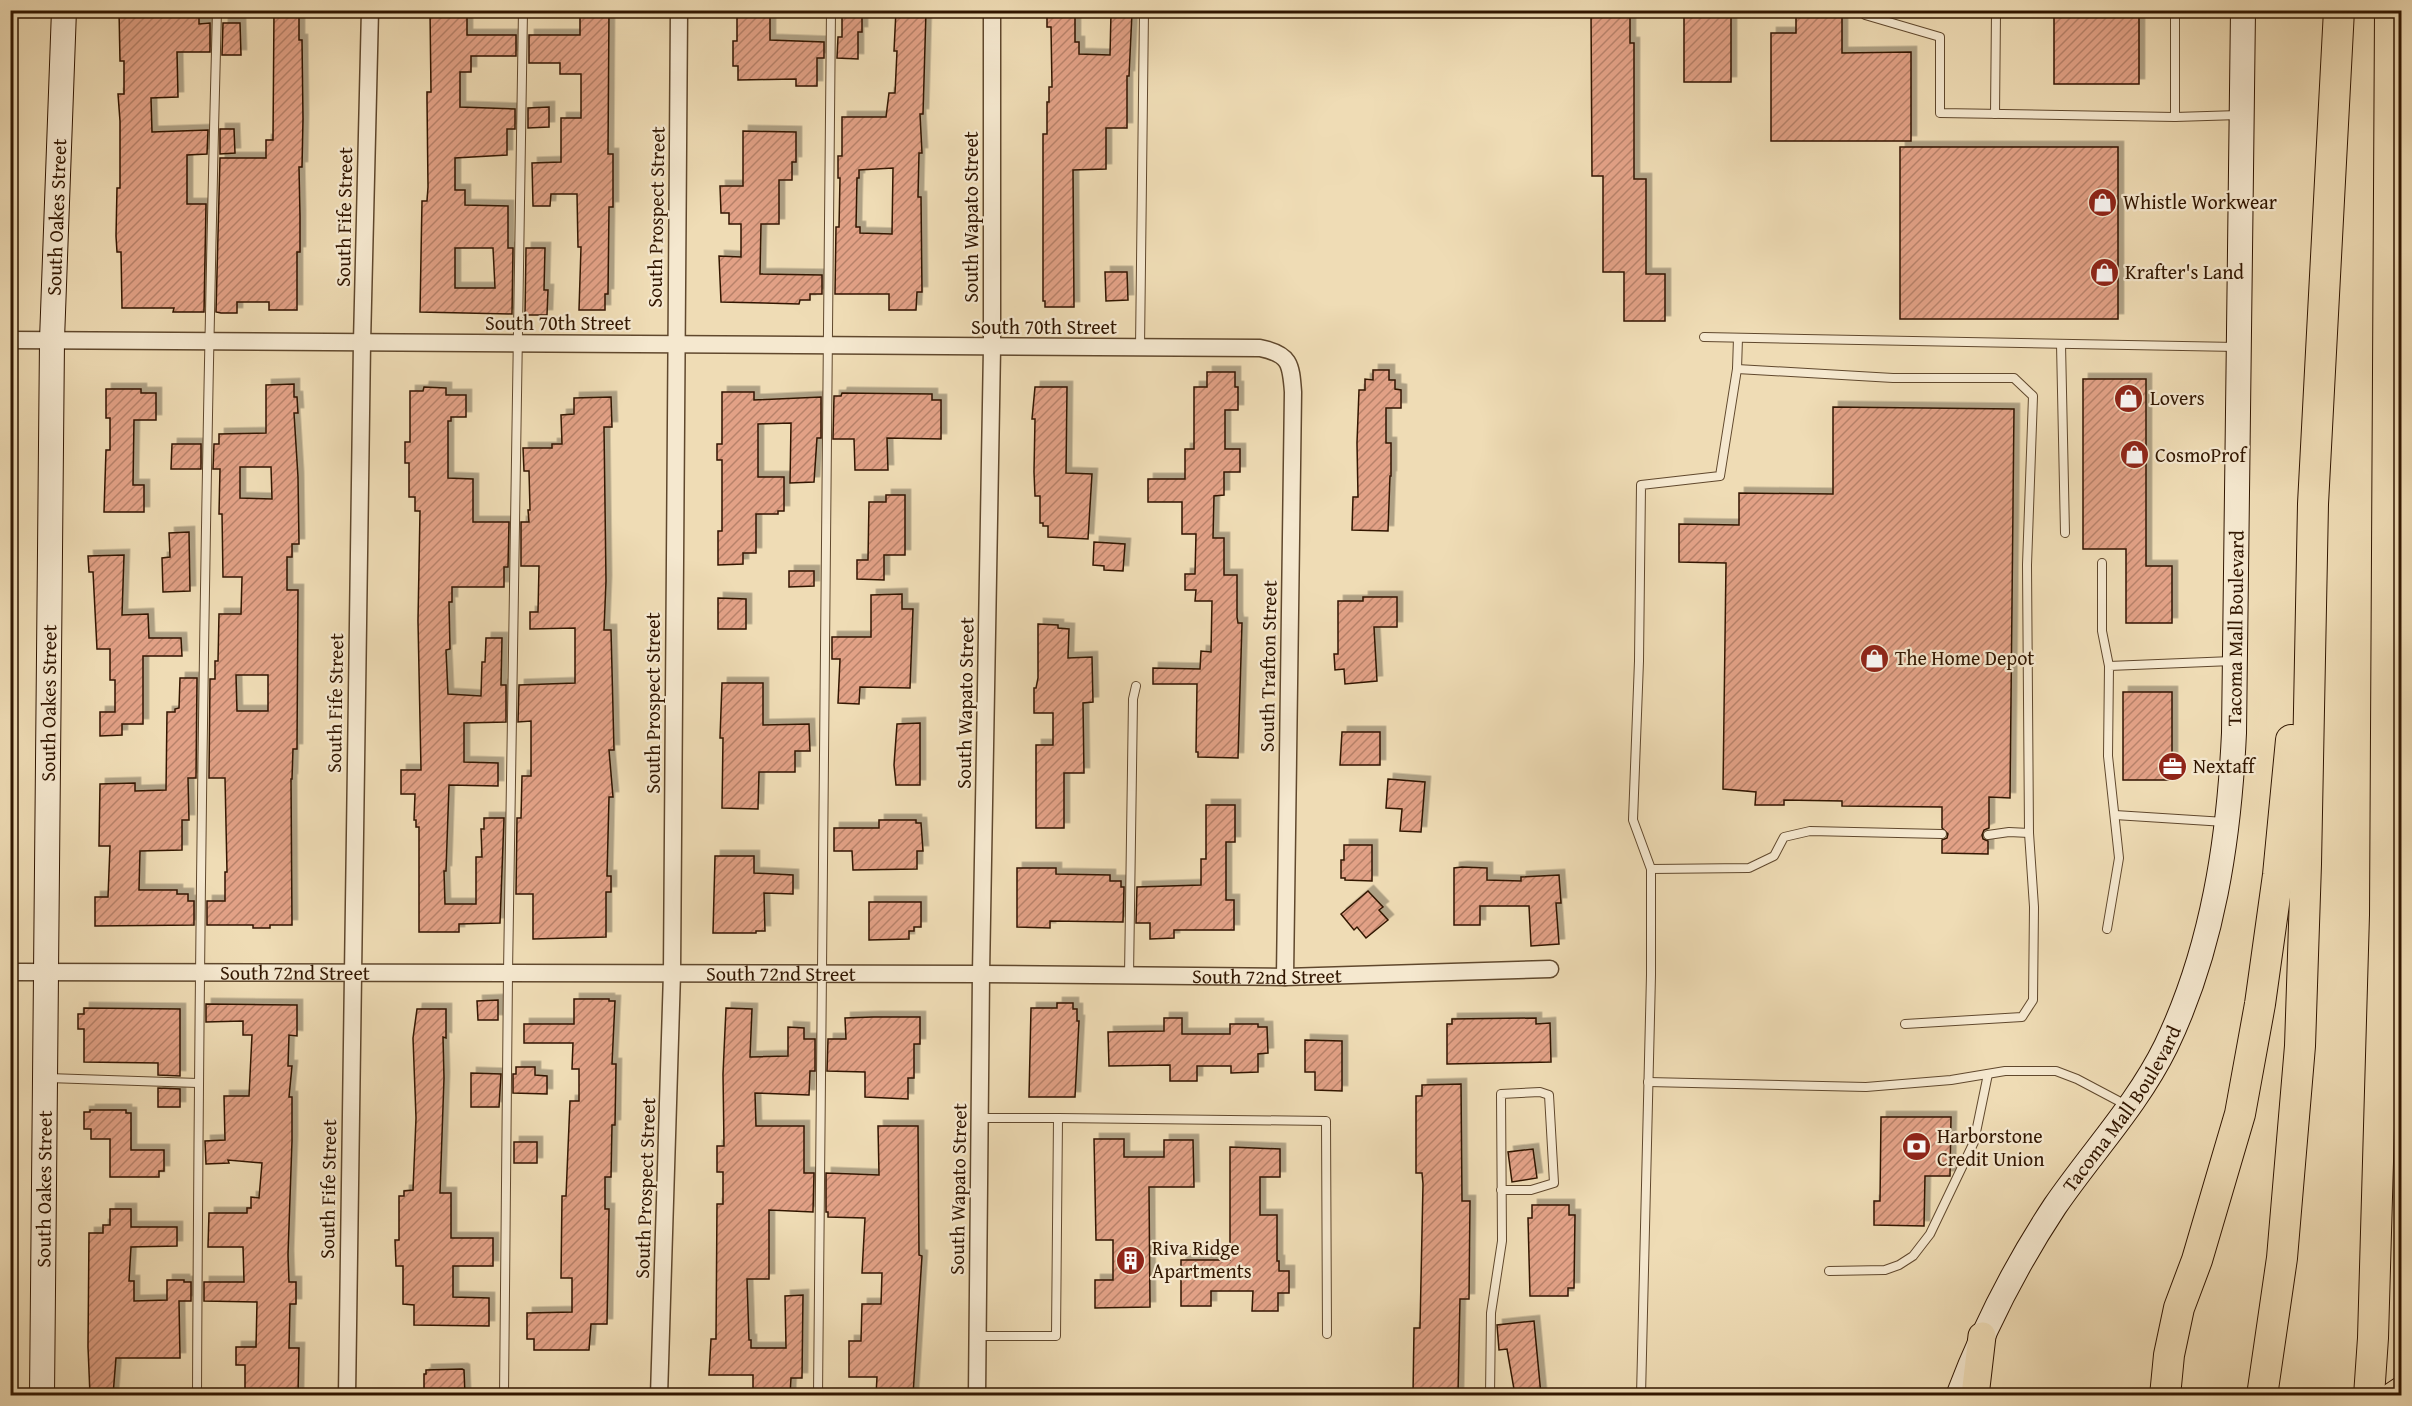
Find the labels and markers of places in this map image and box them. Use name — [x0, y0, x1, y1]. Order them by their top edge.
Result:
shop icon: Whistle Workwear — [2086, 186, 2118, 218]
place label: Whistle Workwear — [2123, 187, 2277, 216]
shop icon: Krafter's Land — [2088, 256, 2120, 288]
place label: Krafter's Land — [2125, 257, 2244, 286]
shop icon: Lovers — [2113, 382, 2145, 414]
place label: Lovers — [2150, 383, 2205, 412]
shop icon: CosmoProf — [2118, 439, 2150, 471]
place label: CosmoProf — [2155, 440, 2248, 469]
shop icon: The Home Depot — [1858, 642, 1890, 674]
place label: The Home Depot — [1895, 643, 2034, 672]
office icon: Nextaff — [2156, 750, 2188, 782]
place label: Nextaff — [2193, 751, 2257, 780]
place label: Harborstone Credit Union — [1937, 1121, 2044, 1173]
bank icon: Harborstone Credit Union — [1900, 1131, 1932, 1163]
place label: Riva Ridge Apartments — [1152, 1233, 1252, 1285]
building icon: Riva Ridge Apartments — [1115, 1244, 1147, 1276]

